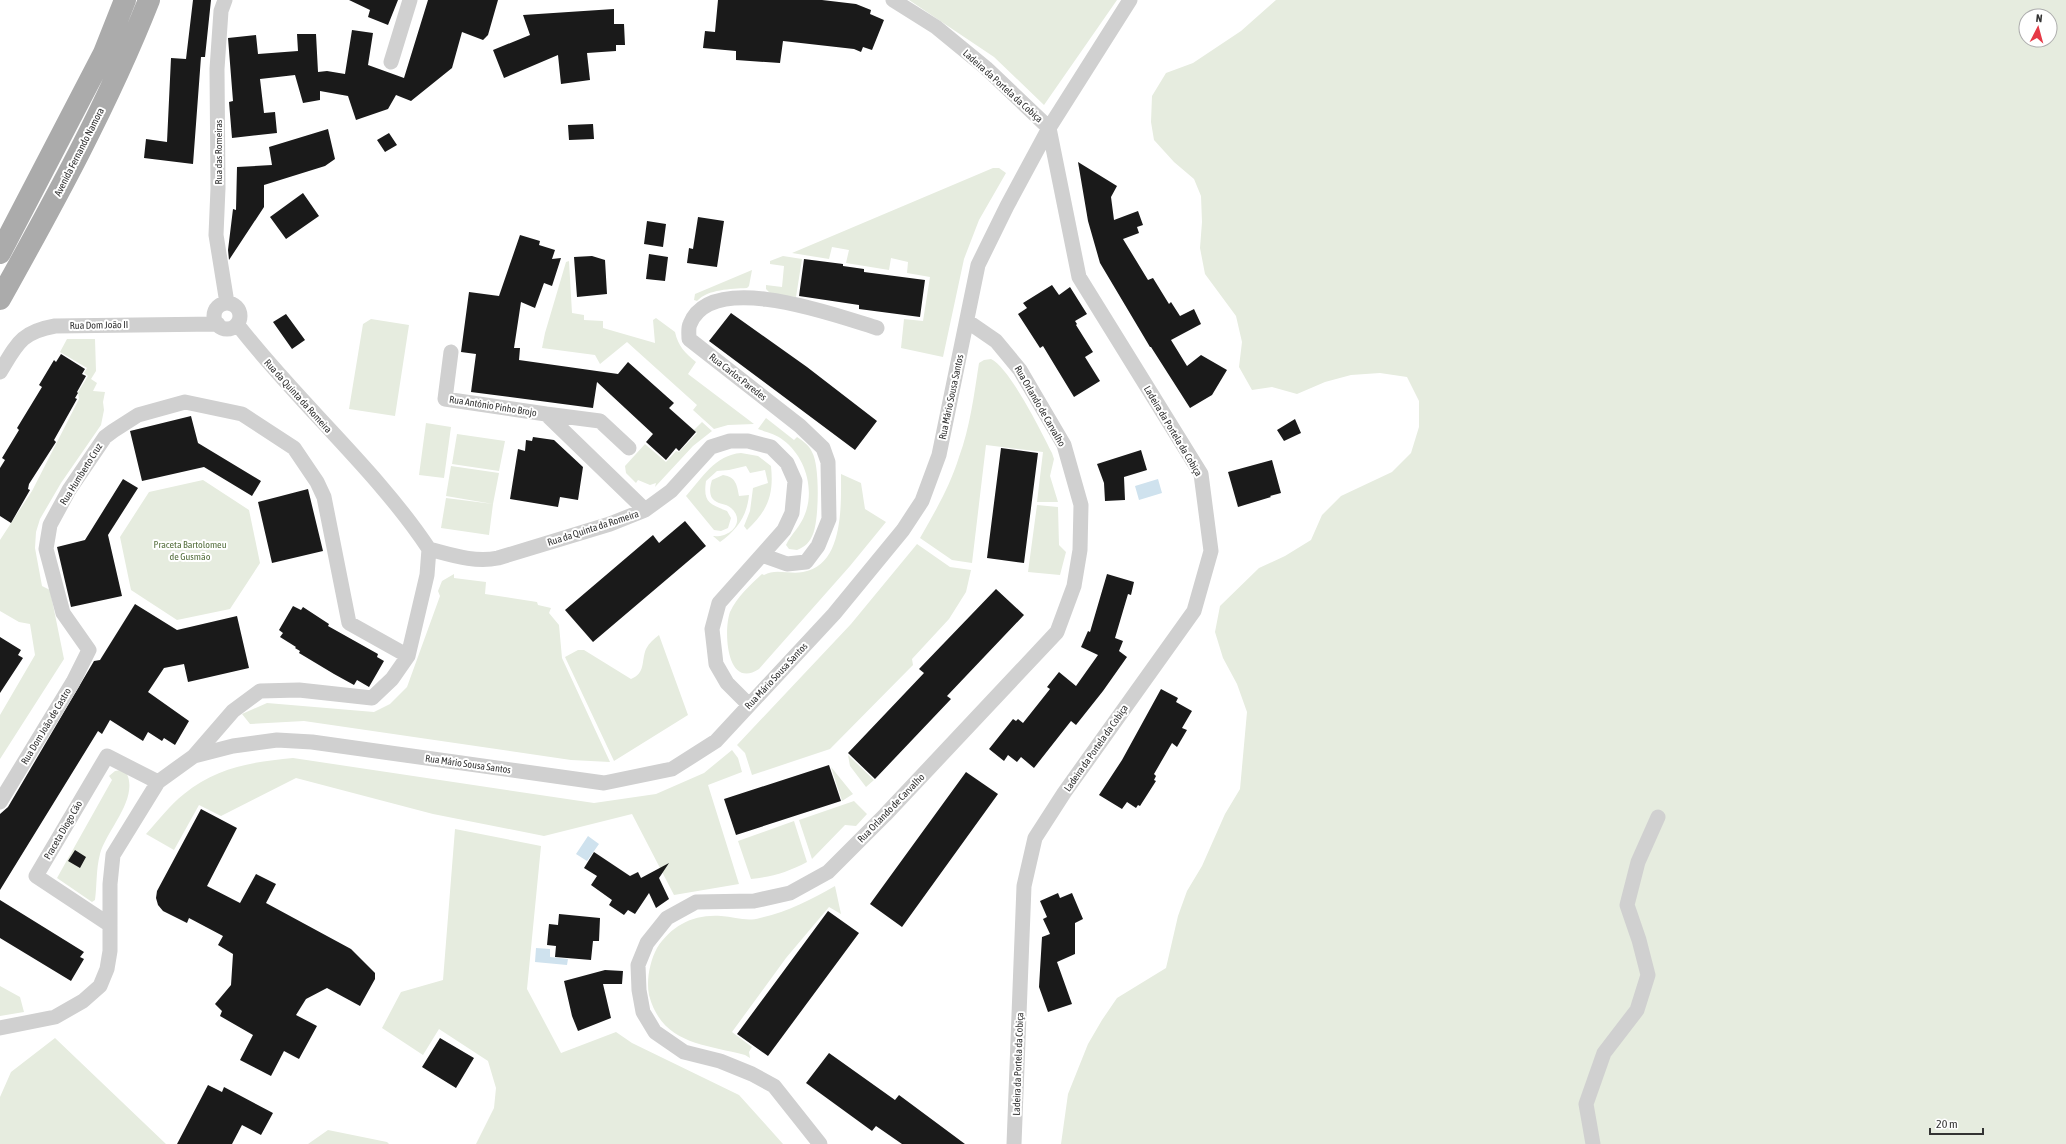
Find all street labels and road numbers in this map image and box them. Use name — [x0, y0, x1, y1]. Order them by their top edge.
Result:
street label: Ladeira da Portela da Cobiça — [961, 47, 1045, 125]
street label: Avenida Fernando Namora — [52, 106, 106, 198]
street label: Rua das Romeiras — [213, 119, 224, 184]
street label: Rua Dom João II — [70, 319, 128, 331]
street label: Rua Carlos Paredes — [707, 351, 769, 403]
street label: Rua Mário Sousa Santos — [937, 353, 965, 440]
street label: Rua da Quinta da Romeira — [262, 357, 334, 435]
street label: Rua Orlando de Carvalho — [1012, 364, 1068, 449]
street label: Ladeira da Portela da Cobiça — [1142, 384, 1204, 478]
street label: Rua António Pinho Brojo — [448, 394, 538, 418]
street label: Rua Humberto Cruz — [58, 441, 105, 507]
street label: Rua da Quinta da Romeira — [546, 508, 640, 548]
street label: Rua Mário Sousa Santos — [742, 640, 810, 711]
street label: Rua Dom João de Castro — [19, 686, 73, 766]
street label: Ladeira da Portela da Cobiça — [1062, 702, 1130, 793]
street label: Rua Mário Sousa Santos — [424, 753, 512, 776]
street label: Rua Orlando de Carvalho — [855, 771, 927, 845]
street label: Praceta Diogo Cão — [42, 798, 84, 861]
street label: Ladeira da Portela da Cobiça — [1011, 1012, 1025, 1116]

